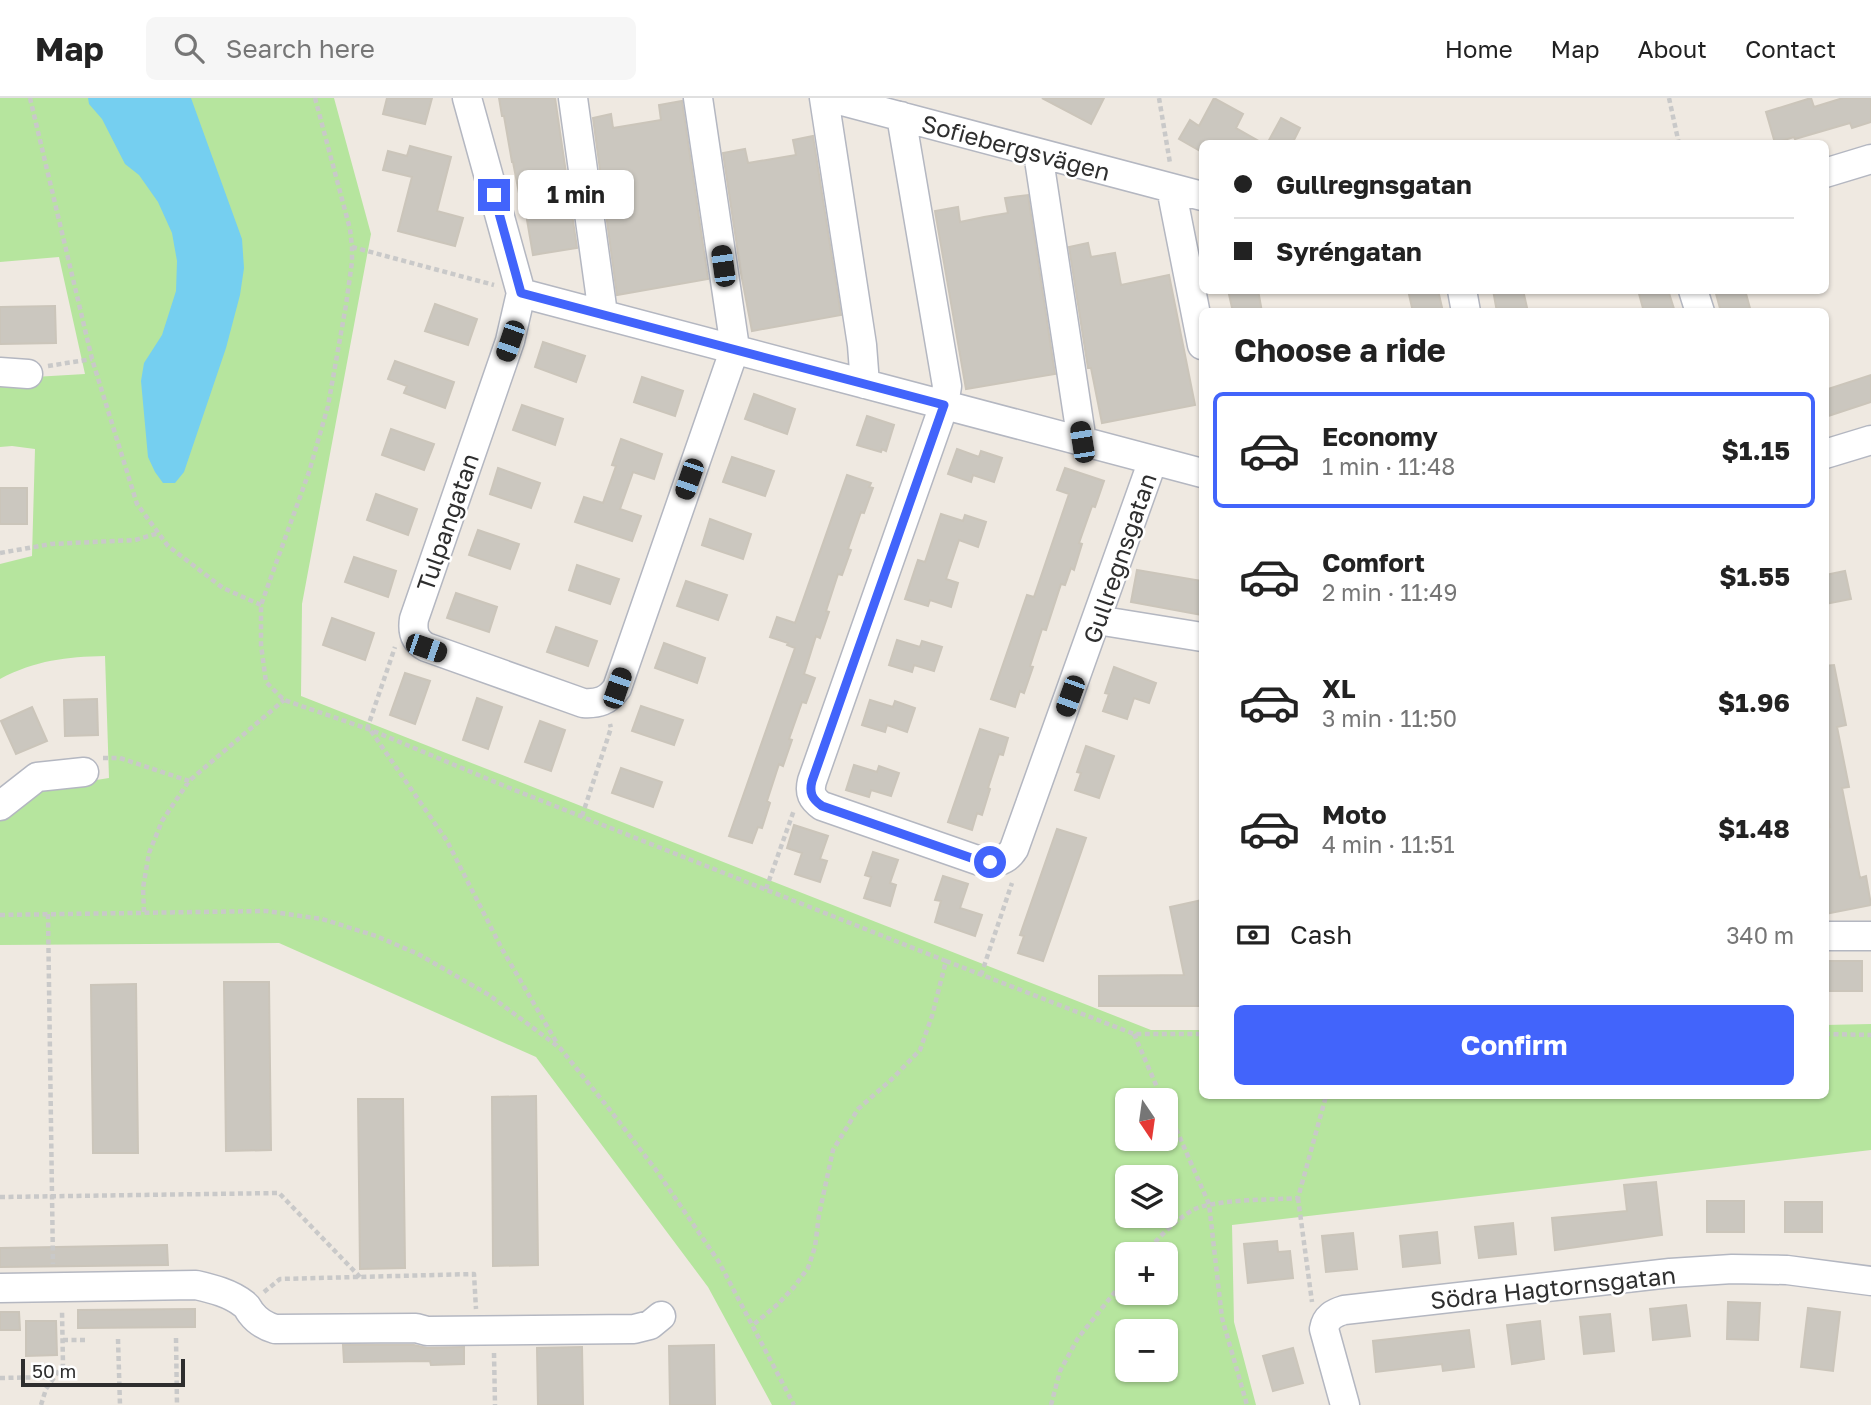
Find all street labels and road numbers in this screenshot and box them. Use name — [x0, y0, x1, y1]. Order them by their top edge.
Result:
street label: Sofiebergsvägen — [919, 108, 1113, 186]
street label: Tulpangatan — [410, 449, 484, 595]
street label: Gullregnsgatan — [1076, 469, 1162, 647]
street label: Södra Hagtornsgatan — [1429, 1260, 1677, 1314]

